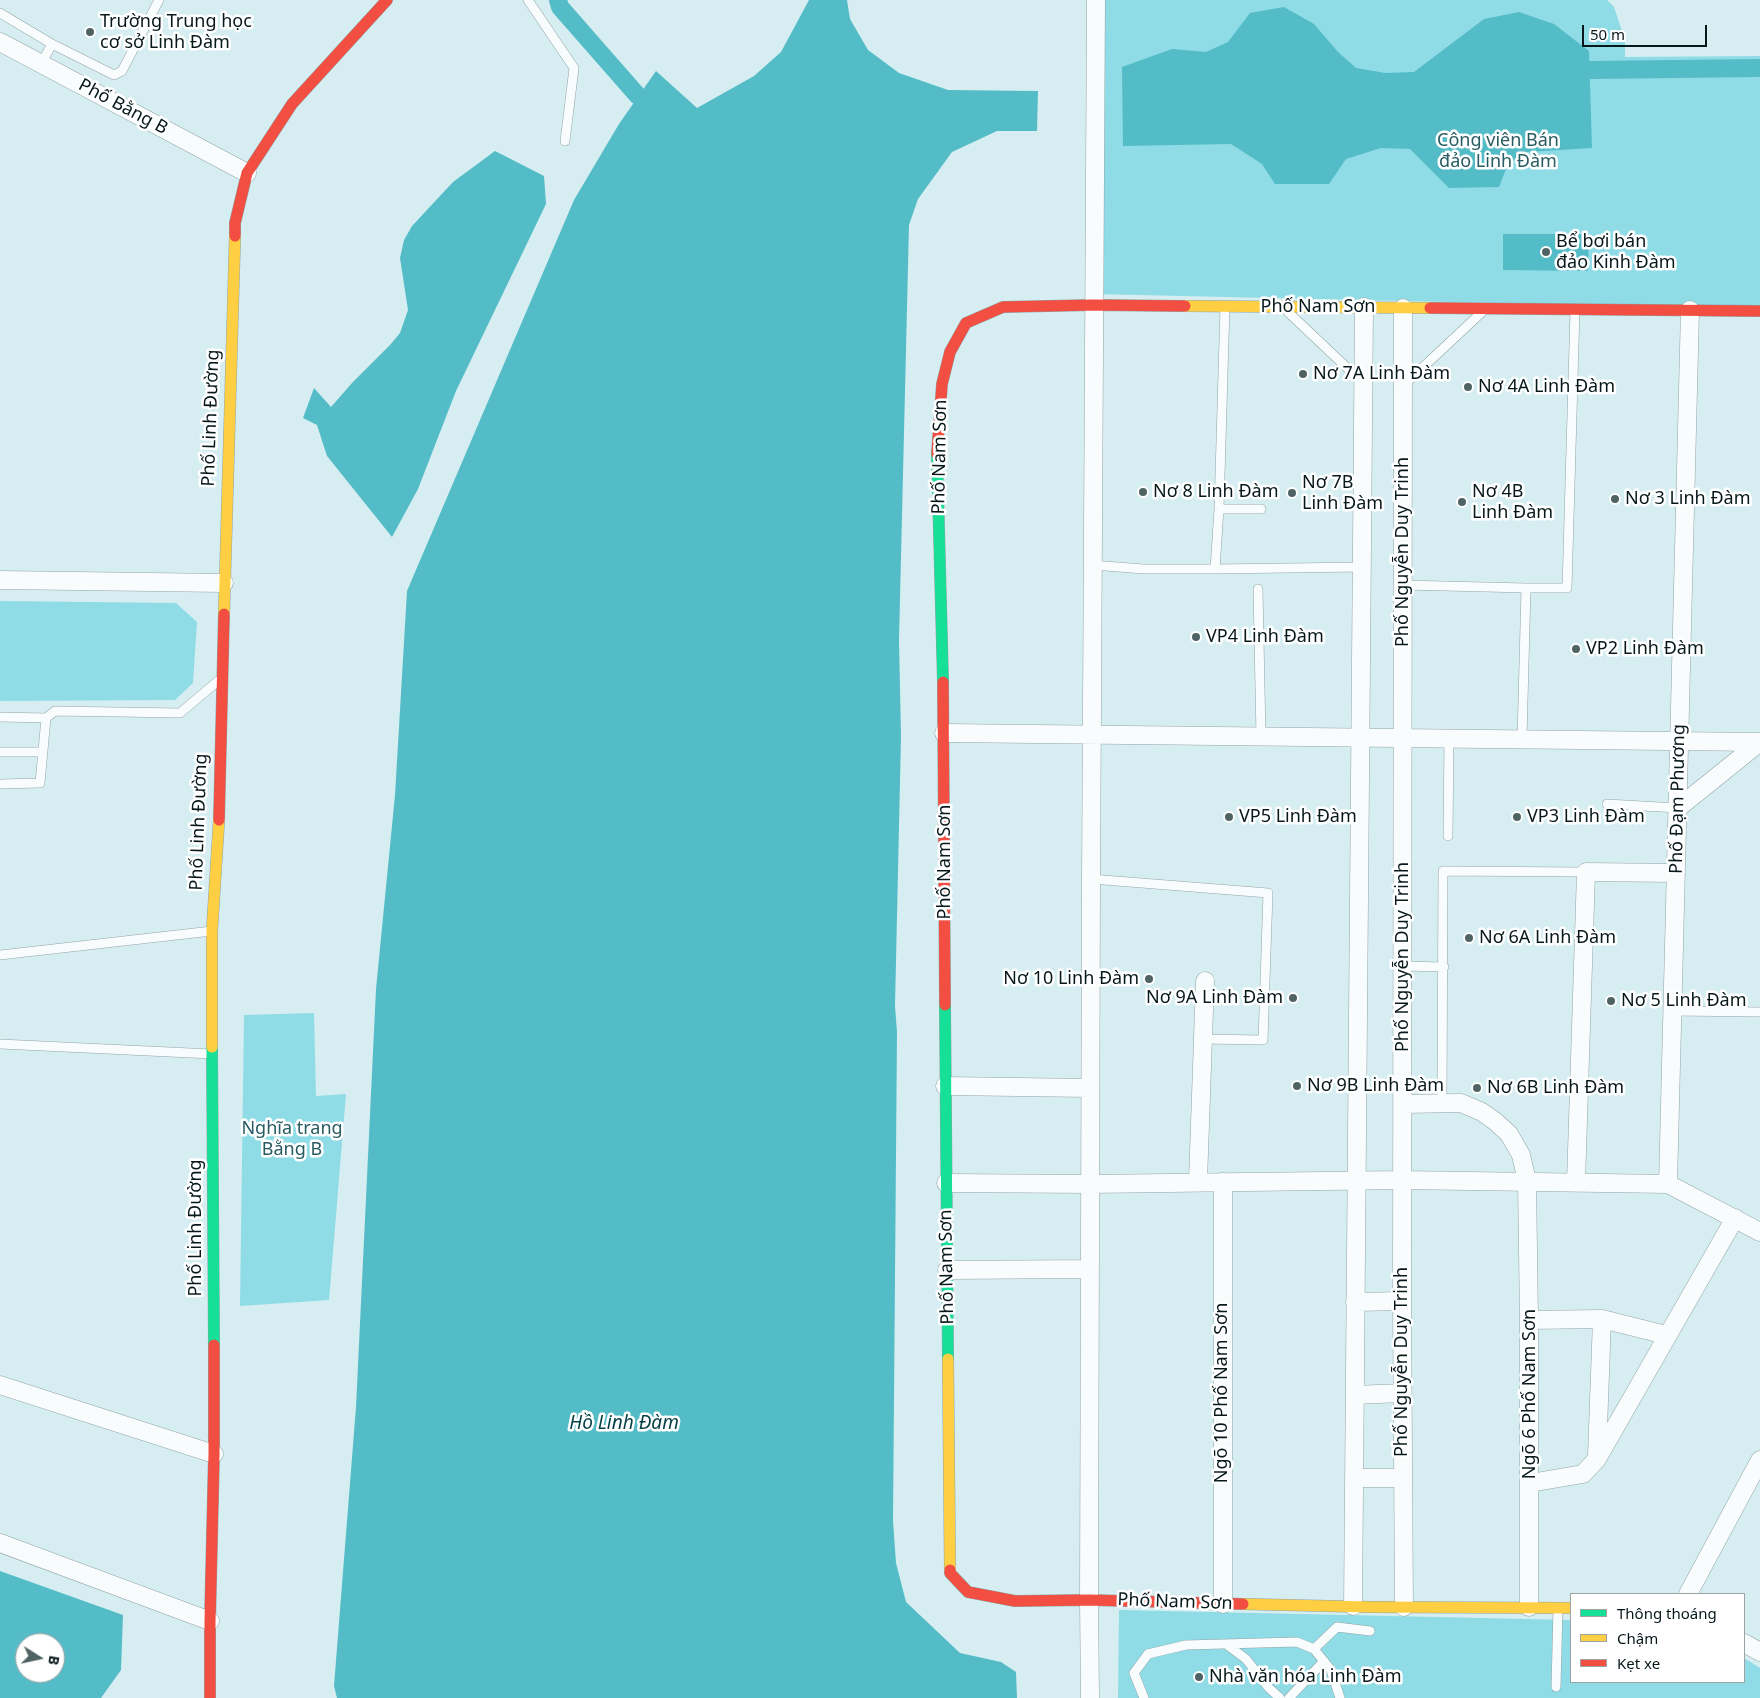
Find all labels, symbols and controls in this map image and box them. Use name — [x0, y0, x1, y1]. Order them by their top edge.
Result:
place label: Trường Trung học cơ sở Linh Đàm — [100, 11, 252, 54]
scale bar — [1585, 15, 1710, 47]
text: 50 m — [1590, 24, 1625, 44]
marker: Trường Trung học cơ sở Linh Đàm — [84, 26, 96, 38]
street label: Phố Bằng B — [75, 74, 171, 140]
park label: Công viên Bán đảo Linh Đàm — [1437, 130, 1559, 172]
place label: Bể bơi bán đảo Kinh Đàm — [1556, 231, 1676, 274]
marker: Bể bơi bán đảo Kinh Đàm — [1540, 246, 1552, 258]
street label: Phố Nam Sơn — [1261, 296, 1375, 318]
street label: Phố Linh Đường — [198, 349, 224, 487]
place label: Nơ 7A Linh Đàm — [1313, 363, 1450, 385]
marker: Nơ 7A Linh Đàm — [1297, 368, 1309, 380]
place label: Nơ 4A Linh Đàm — [1478, 376, 1615, 398]
marker: Nơ 4A Linh Đàm — [1462, 381, 1474, 393]
street label: Phố Nam Sơn — [928, 399, 952, 515]
street label: Phố Nguyễn Duy Trinh — [1392, 457, 1414, 647]
place label: Nơ 7B Linh Đàm — [1302, 472, 1383, 514]
place label: Nơ 8 Linh Đàm — [1153, 481, 1278, 503]
place label: Nơ 4B Linh Đàm — [1472, 481, 1553, 524]
marker: Nơ 8 Linh Đàm — [1137, 486, 1149, 498]
marker: Nơ 7B Linh Đàm — [1286, 487, 1298, 499]
place label: Nơ 3 Linh Đàm — [1625, 488, 1750, 510]
marker: Nơ 3 Linh Đàm — [1609, 493, 1621, 505]
marker: Nơ 4B Linh Đàm — [1456, 496, 1468, 508]
place label: VP4 Linh Đàm — [1206, 626, 1324, 648]
marker: VP4 Linh Đàm — [1190, 631, 1202, 643]
place label: VP2 Linh Đàm — [1586, 638, 1704, 660]
marker: VP2 Linh Đàm — [1570, 643, 1582, 655]
street label: Phố Đạm Phương — [1666, 724, 1690, 874]
street label: Phố Linh Đường — [186, 753, 212, 891]
street label: Phố Nam Sơn — [934, 805, 956, 919]
place label: VP5 Linh Đàm — [1239, 806, 1357, 828]
place label: VP3 Linh Đàm — [1527, 806, 1645, 828]
marker: VP5 Linh Đàm — [1223, 811, 1235, 823]
marker: VP3 Linh Đàm — [1511, 811, 1523, 823]
street label: Phố Nguyễn Duy Trinh — [1392, 862, 1414, 1052]
place label: Nơ 6A Linh Đàm — [1479, 927, 1616, 949]
marker: Nơ 6A Linh Đàm — [1463, 932, 1475, 944]
place label: Nơ 10 Linh Đàm — [1003, 968, 1139, 990]
marker: Nơ 10 Linh Đàm — [1143, 973, 1155, 985]
place label: Nơ 9A Linh Đàm — [1146, 987, 1283, 1009]
place label: Nơ 5 Linh Đàm — [1621, 990, 1746, 1012]
marker: Nơ 9A Linh Đàm — [1287, 992, 1299, 1004]
marker: Nơ 5 Linh Đàm — [1605, 995, 1617, 1007]
place label: Nơ 9B Linh Đàm — [1307, 1075, 1444, 1097]
place label: Nơ 6B Linh Đàm — [1487, 1077, 1624, 1099]
marker: Nơ 9B Linh Đàm — [1291, 1080, 1303, 1092]
marker: Nơ 6B Linh Đàm — [1471, 1082, 1483, 1094]
park label: Nghĩa trang Bằng B — [241, 1118, 343, 1160]
street label: Phố Linh Đường — [185, 1159, 207, 1297]
street label: Phố Nam Sơn — [935, 1209, 959, 1325]
street label: Phố Nguyễn Duy Trinh — [1391, 1267, 1413, 1457]
street label: Ngõ 10 Phố Nam Sơn — [1211, 1303, 1233, 1483]
street label: Ngõ 6 Phố Nam Sơn — [1519, 1309, 1541, 1479]
water label: Hồ Linh Đàm — [569, 1413, 679, 1435]
street label: Phố Nam Sơn — [1117, 1589, 1233, 1615]
legend — [1570, 1593, 1745, 1683]
text: Thông thoáng — [1617, 1603, 1717, 1623]
text: Chậm — [1617, 1628, 1658, 1648]
north arrow — [15, 1633, 65, 1683]
text: Kẹt xe — [1617, 1653, 1660, 1673]
text: B — [44, 1654, 64, 1667]
place label: Nhà văn hóa Linh Đàm — [1209, 1666, 1401, 1688]
marker: Nhà văn hóa Linh Đàm — [1193, 1671, 1205, 1683]

